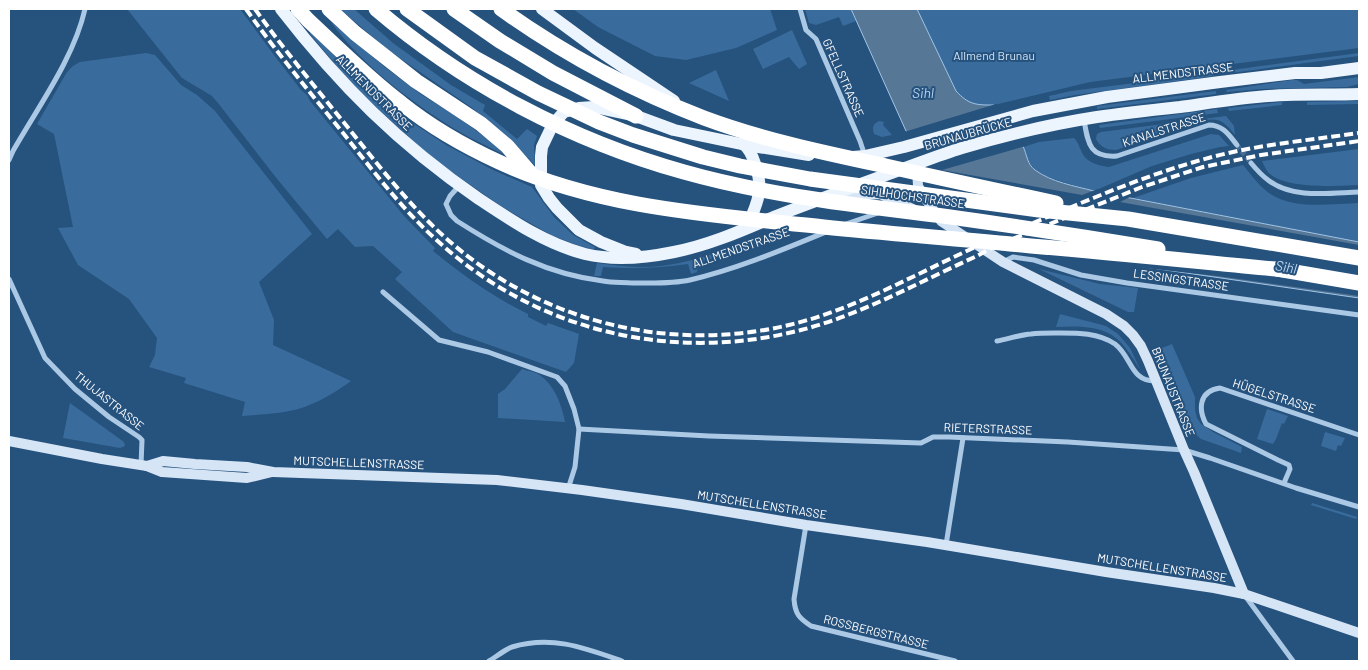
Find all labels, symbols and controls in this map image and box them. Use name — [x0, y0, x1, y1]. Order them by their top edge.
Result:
street label: GFELLSTRASSE — [820, 36, 868, 119]
park label: Allmend Brunau — [953, 48, 1035, 62]
street label: ALLMENDSTRASSE — [334, 51, 416, 133]
street label: ALLMENDSTRASSE — [1132, 59, 1234, 85]
water label: Sihl — [912, 84, 934, 101]
street label: KANALSTRASSE — [1120, 109, 1207, 149]
street label: BRUNAUBRÜCKE — [922, 114, 1013, 152]
street label: SIHLHOCHSTRASSE — [860, 182, 966, 210]
street label: ALLMENDSTRASSE — [690, 224, 791, 270]
water label: Sihl — [1274, 256, 1298, 277]
street label: LESSINGSTRASSE — [1133, 265, 1230, 293]
street label: BRUNAUSTRASSE — [1150, 345, 1198, 438]
street label: THUJASTRASSE — [72, 368, 147, 433]
street label: HÜGELSTRASSE — [1231, 375, 1318, 415]
street label: RIETERSTRASSE — [943, 419, 1033, 437]
street label: MUTSCHELLENSTRASSE — [293, 453, 425, 471]
street label: MUTSCHELLENSTRASSE — [696, 487, 828, 521]
street label: MUTSCHELLENSTRASSE — [1096, 550, 1228, 584]
street label: ROSSBERGSTRASSE — [822, 611, 930, 651]

